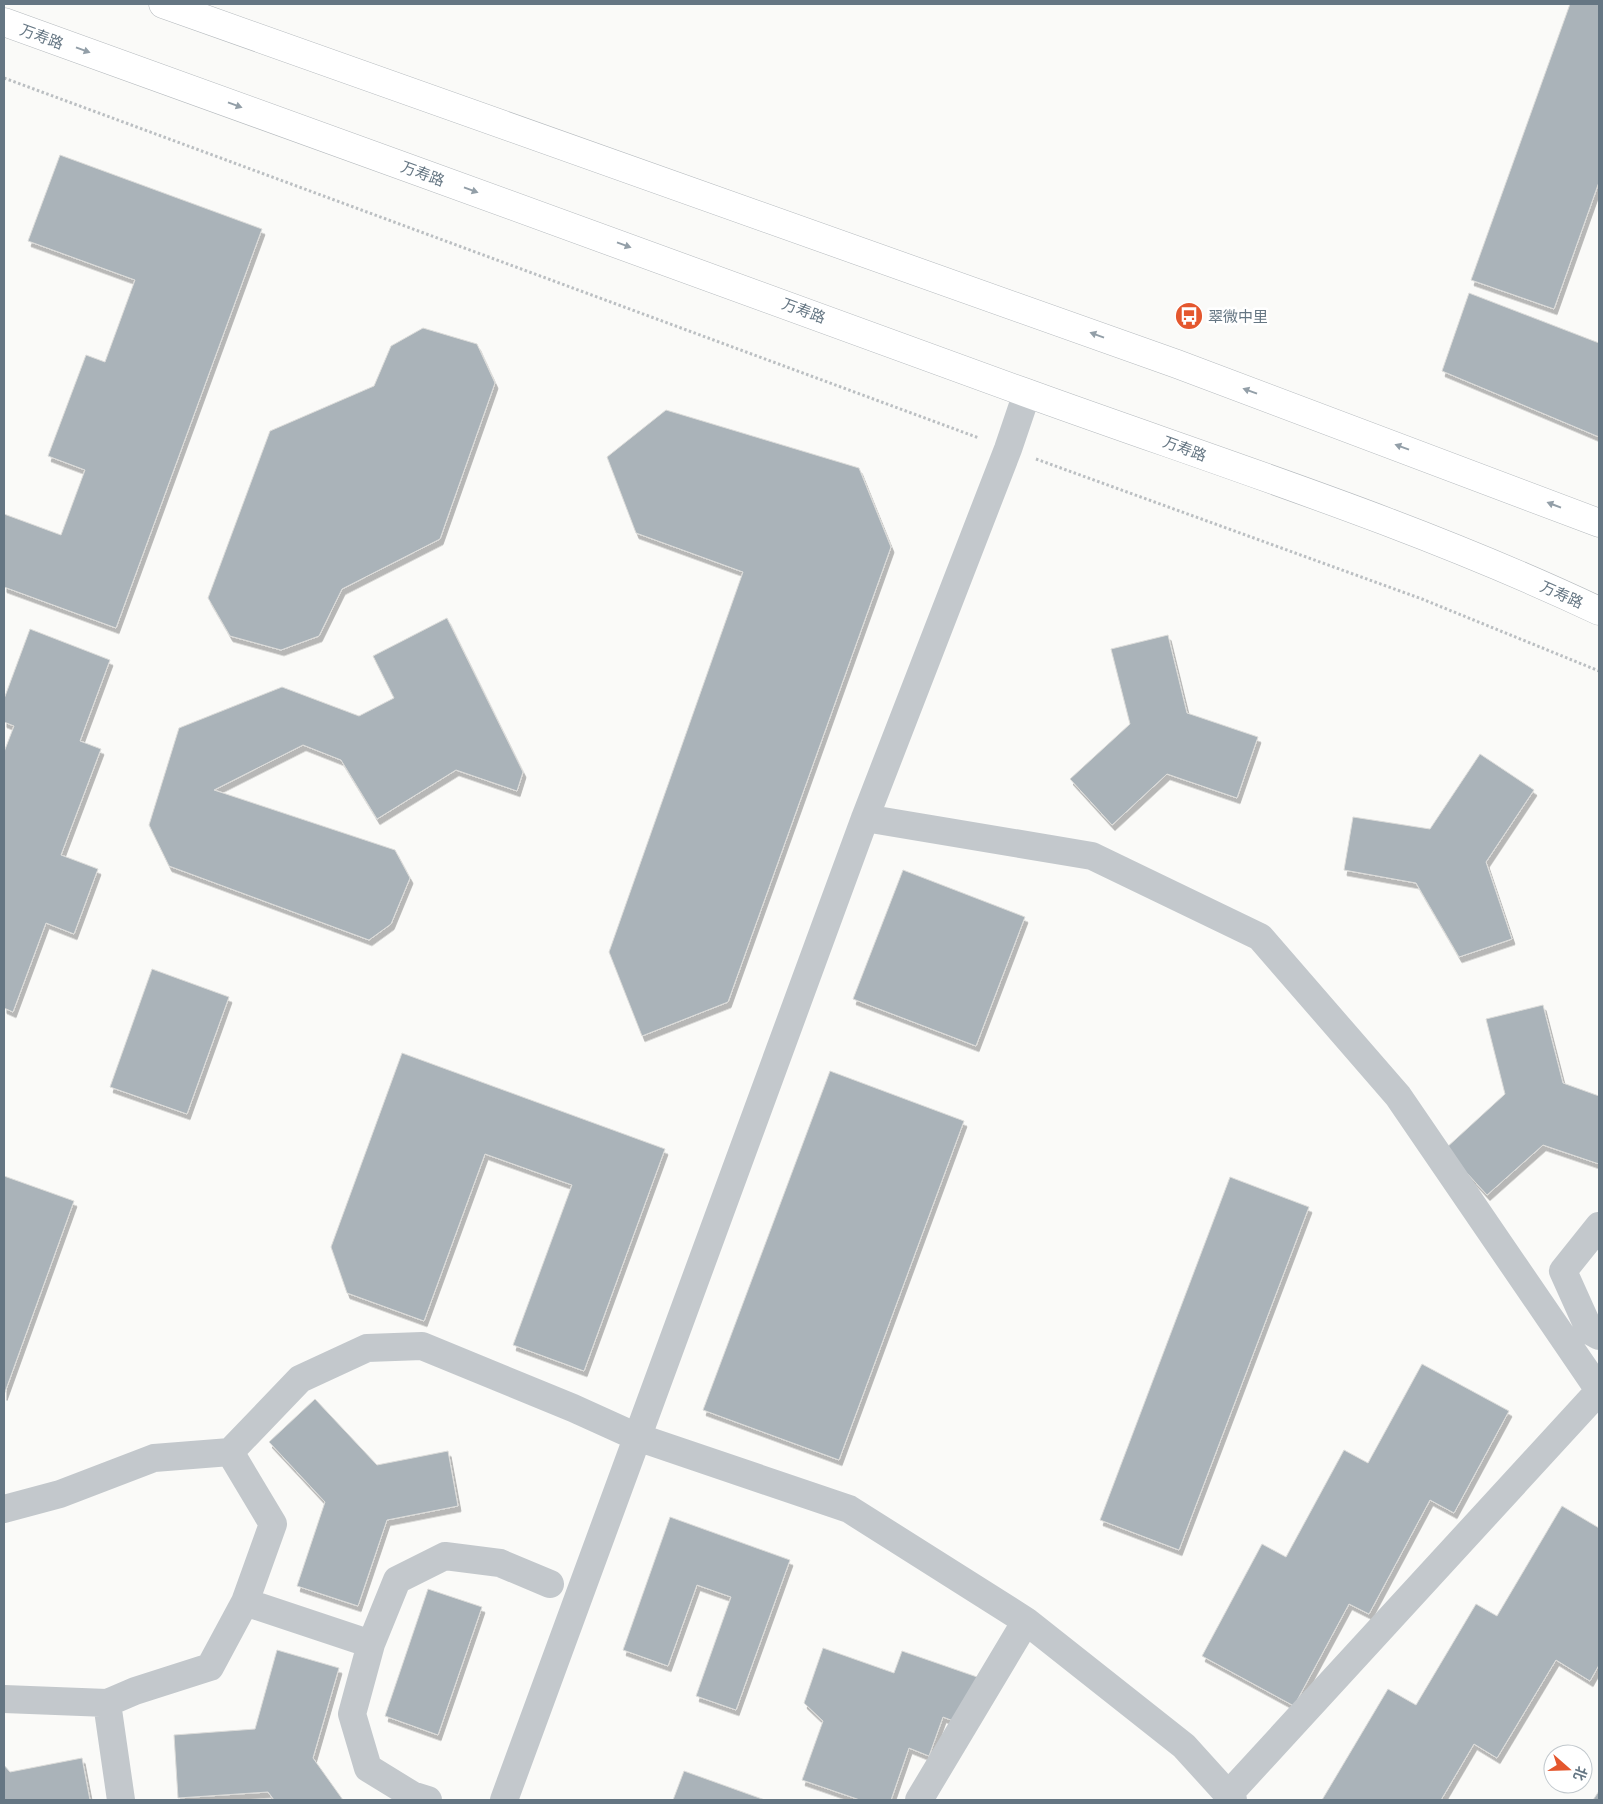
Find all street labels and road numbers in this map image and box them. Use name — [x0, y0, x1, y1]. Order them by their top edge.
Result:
street label: 万寿路 — [17, 19, 67, 53]
street label: 万寿路 — [398, 156, 448, 190]
street label: 万寿路 — [779, 293, 829, 327]
street label: 万寿路 — [1160, 431, 1210, 465]
street label: 万寿路 — [1537, 576, 1587, 612]

